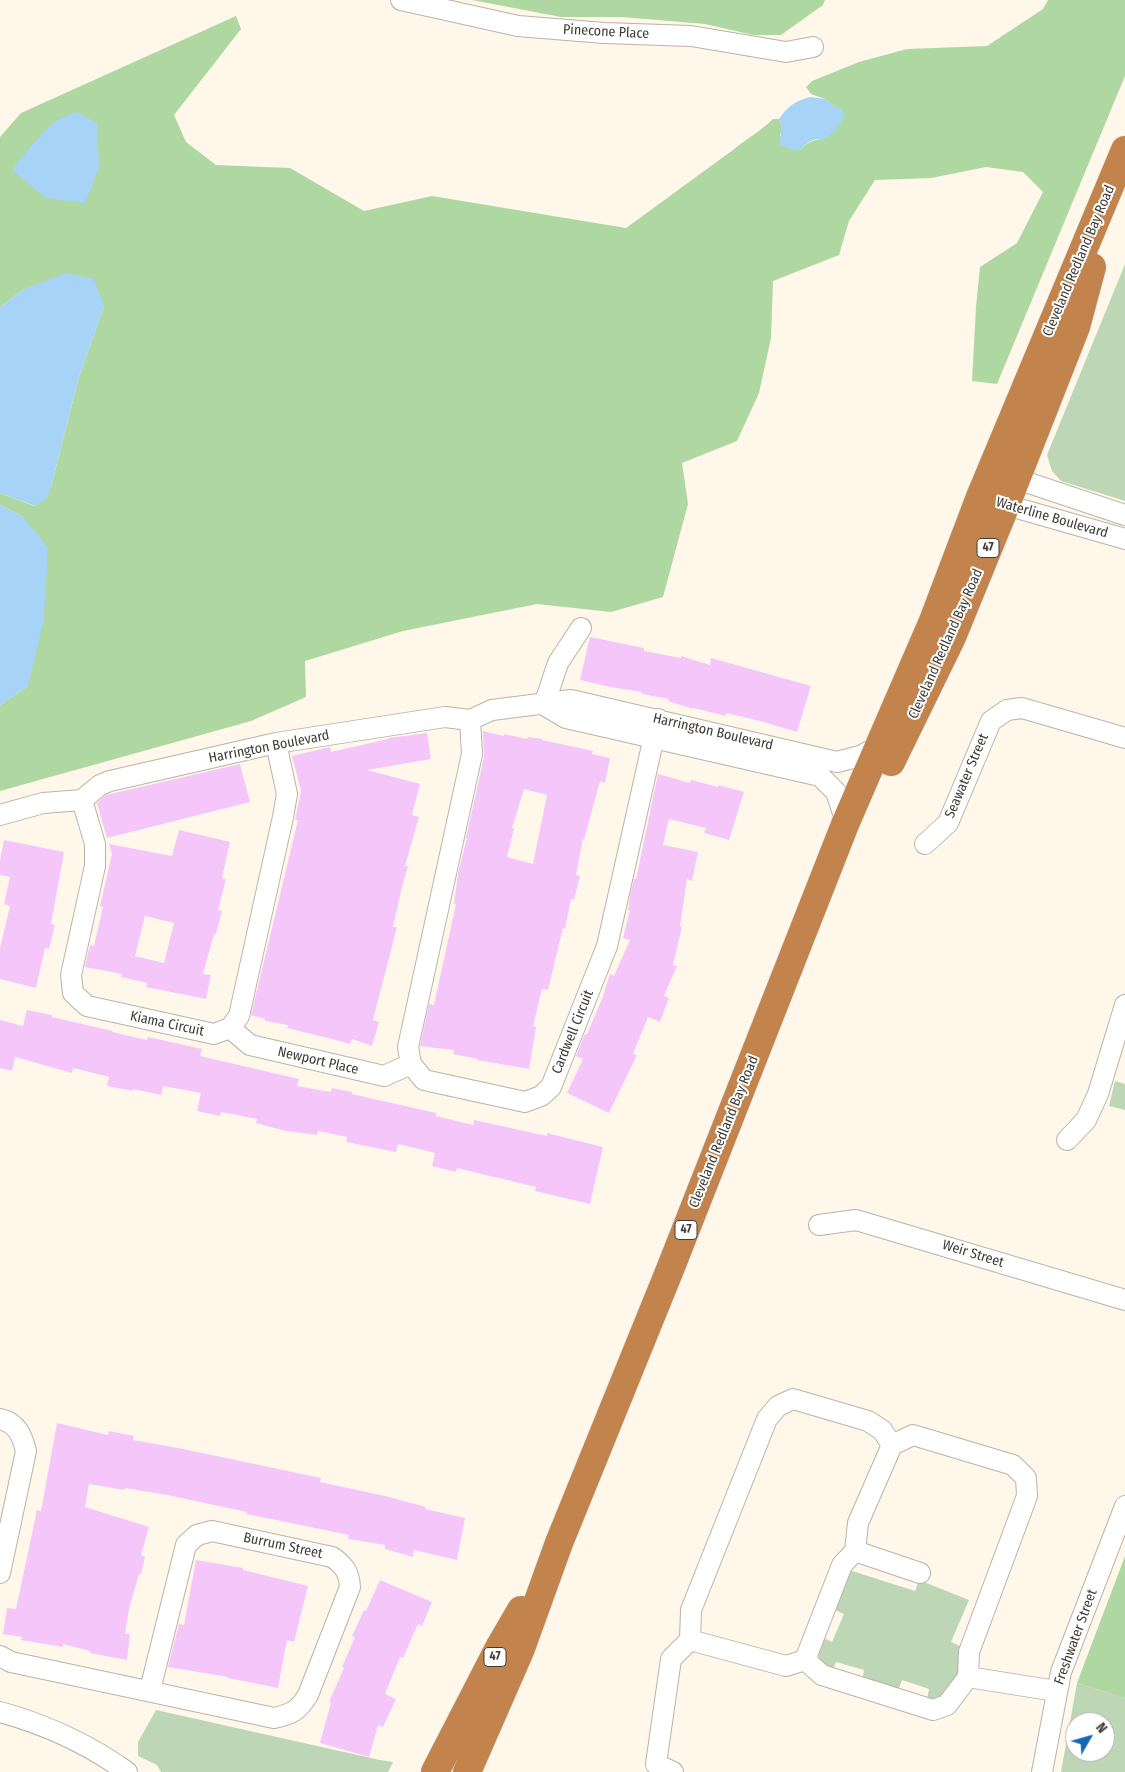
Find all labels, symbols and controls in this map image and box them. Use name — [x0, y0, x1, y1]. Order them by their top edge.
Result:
street label: Pinecone Place — [563, 21, 649, 43]
street label: Cleveland Redland Bay Road — [1040, 183, 1118, 339]
street label: Waterline Boulevard — [994, 494, 1110, 542]
road number: 47 — [977, 538, 999, 558]
street label: Cleveland Redland Bay Road — [905, 566, 987, 722]
street label: Harrington Boulevard — [651, 710, 775, 754]
street label: Harrington Boulevard — [207, 727, 331, 767]
street label: Seawater Street — [942, 731, 992, 821]
street label: Cardwell Circuit — [549, 988, 597, 1076]
street label: Kiama Circuit — [128, 1008, 206, 1040]
street label: Newport Place — [276, 1044, 360, 1078]
street label: Cleveland Redland Bay Road — [686, 1053, 762, 1211]
road number: 47 — [675, 1220, 697, 1240]
street label: Weir Street — [940, 1237, 1006, 1271]
street label: Burrum Street — [242, 1529, 324, 1563]
street label: Freshwater Street — [1051, 1587, 1101, 1687]
road number: 47 — [484, 1648, 506, 1666]
north arrow — [1065, 1712, 1115, 1762]
text: N — [1092, 1720, 1111, 1737]

